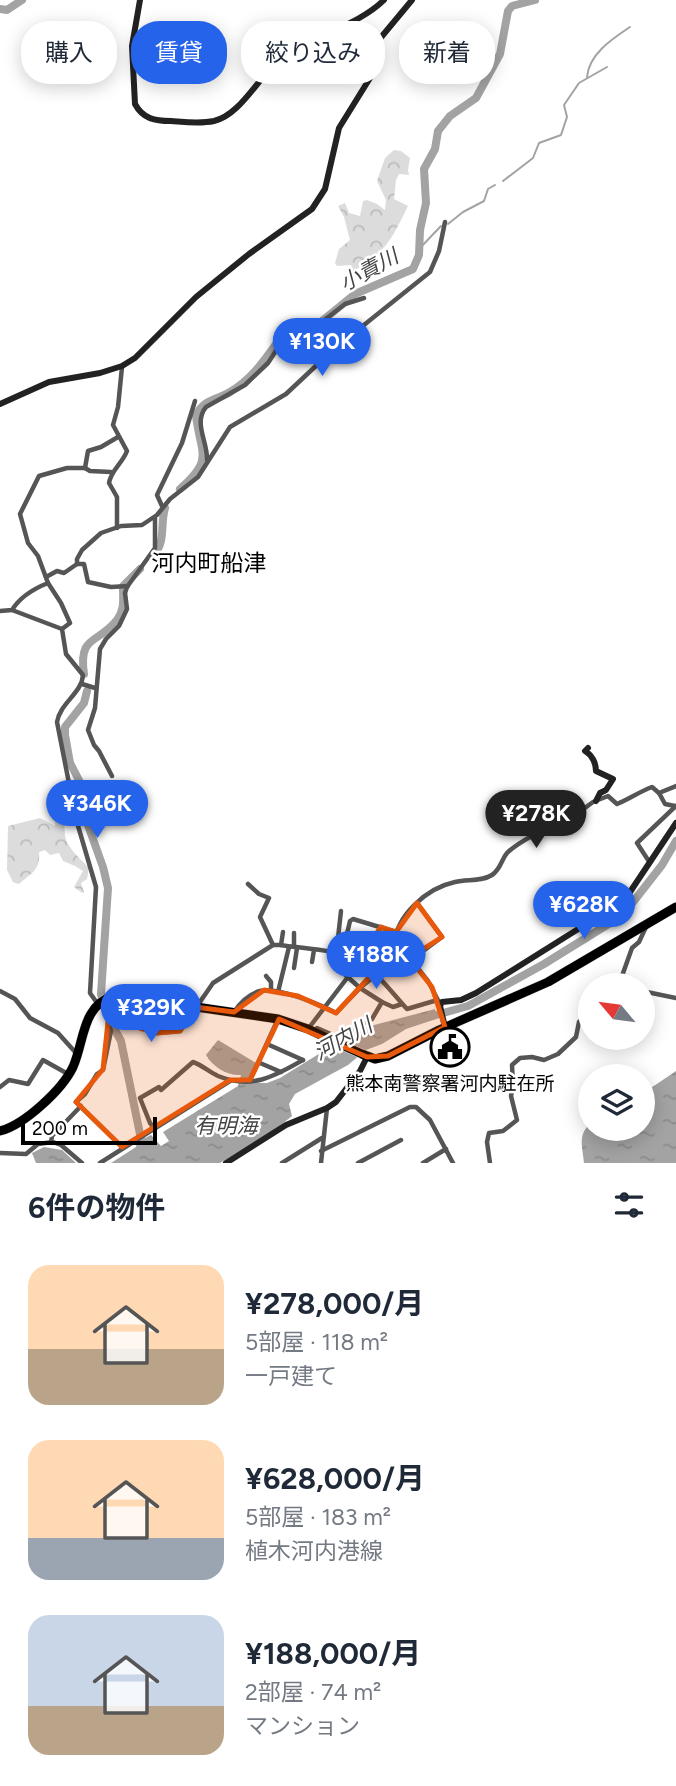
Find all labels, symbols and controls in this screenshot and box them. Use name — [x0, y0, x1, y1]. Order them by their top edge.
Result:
chip: 購入 — [21, 21, 117, 84]
chip: 賃貸 — [131, 21, 227, 84]
chip: 絞り込み — [241, 21, 385, 84]
chip: 新着 — [399, 21, 495, 84]
water label: 小責川 — [335, 242, 404, 296]
pin: ¥130K — [273, 318, 371, 378]
text: ¥130K — [289, 327, 355, 355]
district label: 河内町船津 — [152, 549, 267, 577]
pin: ¥346K — [48, 780, 146, 840]
text: ¥346K — [62, 789, 132, 817]
pin: ¥278K — [487, 790, 585, 850]
text: ¥278K — [501, 799, 571, 827]
pin: ¥628K — [535, 881, 633, 941]
text: ¥628K — [549, 890, 619, 918]
pin: ¥188K — [327, 932, 425, 991]
text: ¥188K — [343, 940, 409, 968]
north arrow — [578, 973, 654, 1050]
map controls — [578, 973, 655, 1141]
pin: ¥329K — [102, 984, 200, 1044]
text: ¥329K — [117, 993, 185, 1021]
water label: 河内川 — [309, 1011, 378, 1065]
public building icon: 熊本南警察署河内駐在所 — [429, 1026, 471, 1068]
button: layers — [578, 1064, 655, 1141]
place label: 熊本南警察署河内駐在所 — [345, 1072, 555, 1095]
water label: 有明海 — [195, 1113, 260, 1138]
scale bar — [21, 1114, 158, 1146]
text: 200 m — [32, 1117, 88, 1140]
icon: filters — [610, 1186, 648, 1224]
text: 6件の物件 — [28, 1189, 165, 1226]
text: ¥278,000/月 — [245, 1285, 424, 1322]
icon: home — [84, 1293, 168, 1377]
text: 5部屋 · 118 m² — [245, 1328, 388, 1356]
text: 一戸建て — [245, 1362, 337, 1390]
text: ¥628,000/月 — [245, 1460, 425, 1497]
icon: home — [84, 1468, 168, 1552]
text: 5部屋 · 183 m² — [245, 1503, 391, 1531]
text: 植木河内港線 — [245, 1537, 383, 1565]
text: ¥188,000/月 — [245, 1635, 421, 1672]
icon: home — [84, 1643, 168, 1727]
text: 2部屋 · 74 m² — [245, 1678, 381, 1706]
text: マンション — [245, 1712, 360, 1740]

